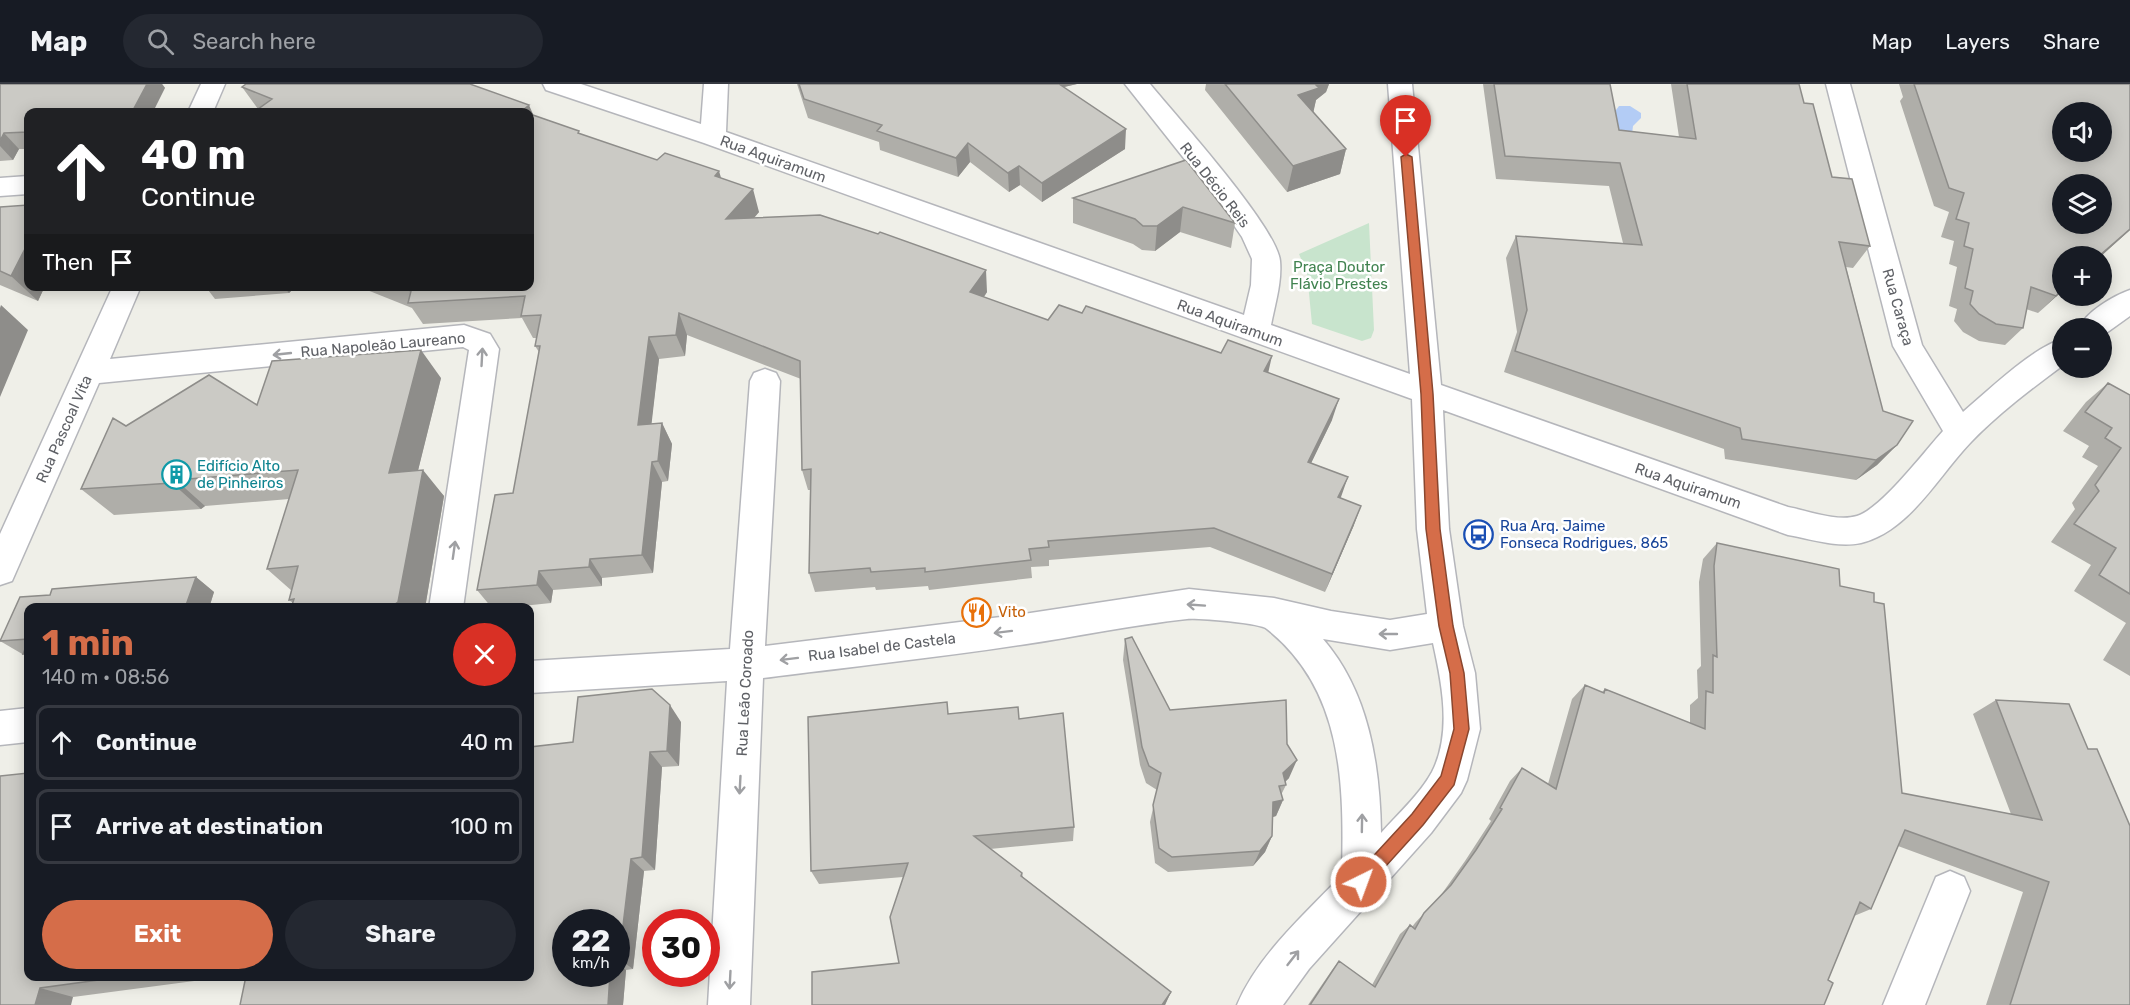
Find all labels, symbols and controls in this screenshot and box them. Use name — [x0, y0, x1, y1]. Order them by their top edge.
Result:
search box — [123, 14, 543, 68]
text: Map — [30, 25, 87, 58]
icon: search — [144, 25, 177, 58]
text: Search here — [192, 28, 316, 55]
text: Map — [1871, 29, 1912, 54]
text: Layers — [1945, 29, 2010, 54]
text: Share — [2043, 29, 2100, 54]
pin — [1380, 95, 1431, 157]
map controls — [2052, 102, 2112, 378]
button: sound — [2052, 102, 2112, 162]
icon: arrive — [1389, 104, 1422, 137]
text: 40 m — [141, 130, 246, 180]
street label: Rua Aquiramum — [718, 131, 828, 187]
icon: ahead — [42, 132, 120, 210]
street label: Rua Décio Reis — [1176, 139, 1254, 231]
button: layers — [2052, 174, 2112, 234]
text: Continue — [141, 181, 255, 213]
icon: arrive — [105, 246, 138, 279]
button: + — [2052, 246, 2112, 306]
text: Then — [42, 249, 93, 276]
park label: Praça Doutor Flávio Prestes — [1290, 258, 1388, 293]
street label: Rua Caraça — [1878, 266, 1918, 348]
street label: Rua Aquiramum — [1175, 295, 1285, 351]
button: − — [2052, 318, 2112, 378]
street label: Rua Napoleão Laureano — [300, 329, 466, 361]
one-way arrow — [477, 348, 488, 367]
one-way arrow — [272, 349, 292, 360]
street label: Rua Pascoal Vita — [32, 372, 96, 486]
place label: Edifício Alto de Pinheiros — [197, 457, 284, 492]
building icon: Edifício Alto de Pinheiros — [160, 459, 192, 491]
street label: Rua Aquiramum — [1632, 459, 1744, 513]
place label: Rua Arq. Jaime Fonseca Rodrigues, 865 — [1500, 517, 1668, 552]
bus stop icon: Rua Arq. Jaime Fonseca Rodrigues, 865 — [1463, 519, 1495, 551]
one-way arrow — [449, 540, 460, 560]
restaurant icon: Vito — [961, 596, 993, 628]
one-way arrow — [1187, 599, 1206, 610]
place label: Vito — [998, 603, 1026, 621]
text: 1 min — [42, 621, 134, 664]
button: close — [453, 623, 516, 686]
one-way arrow — [994, 627, 1014, 638]
one-way arrow — [1379, 628, 1399, 640]
street label: Rua Leão Coroado — [733, 629, 757, 757]
street label: Rua Isabel de Castela — [807, 629, 957, 665]
one-way arrow — [779, 653, 799, 664]
text: 140 m · 08:56 — [42, 665, 169, 689]
icon: ahead — [45, 726, 78, 759]
text: Continue — [96, 729, 197, 756]
text: 40 m — [460, 729, 513, 756]
one-way arrow — [734, 775, 745, 795]
icon: arrive — [45, 810, 78, 843]
text: Arrive at destination — [96, 813, 323, 840]
text: 100 m — [451, 813, 513, 840]
one-way arrow — [1356, 814, 1368, 834]
position arrow — [1329, 850, 1393, 914]
button: Exit — [42, 900, 273, 969]
button: Share — [285, 900, 516, 969]
speed limit sign: 30 — [642, 909, 720, 987]
text: 22 — [572, 923, 611, 959]
one-way arrow — [1286, 950, 1299, 966]
text: km/h — [572, 954, 610, 972]
one-way arrow — [725, 970, 736, 990]

